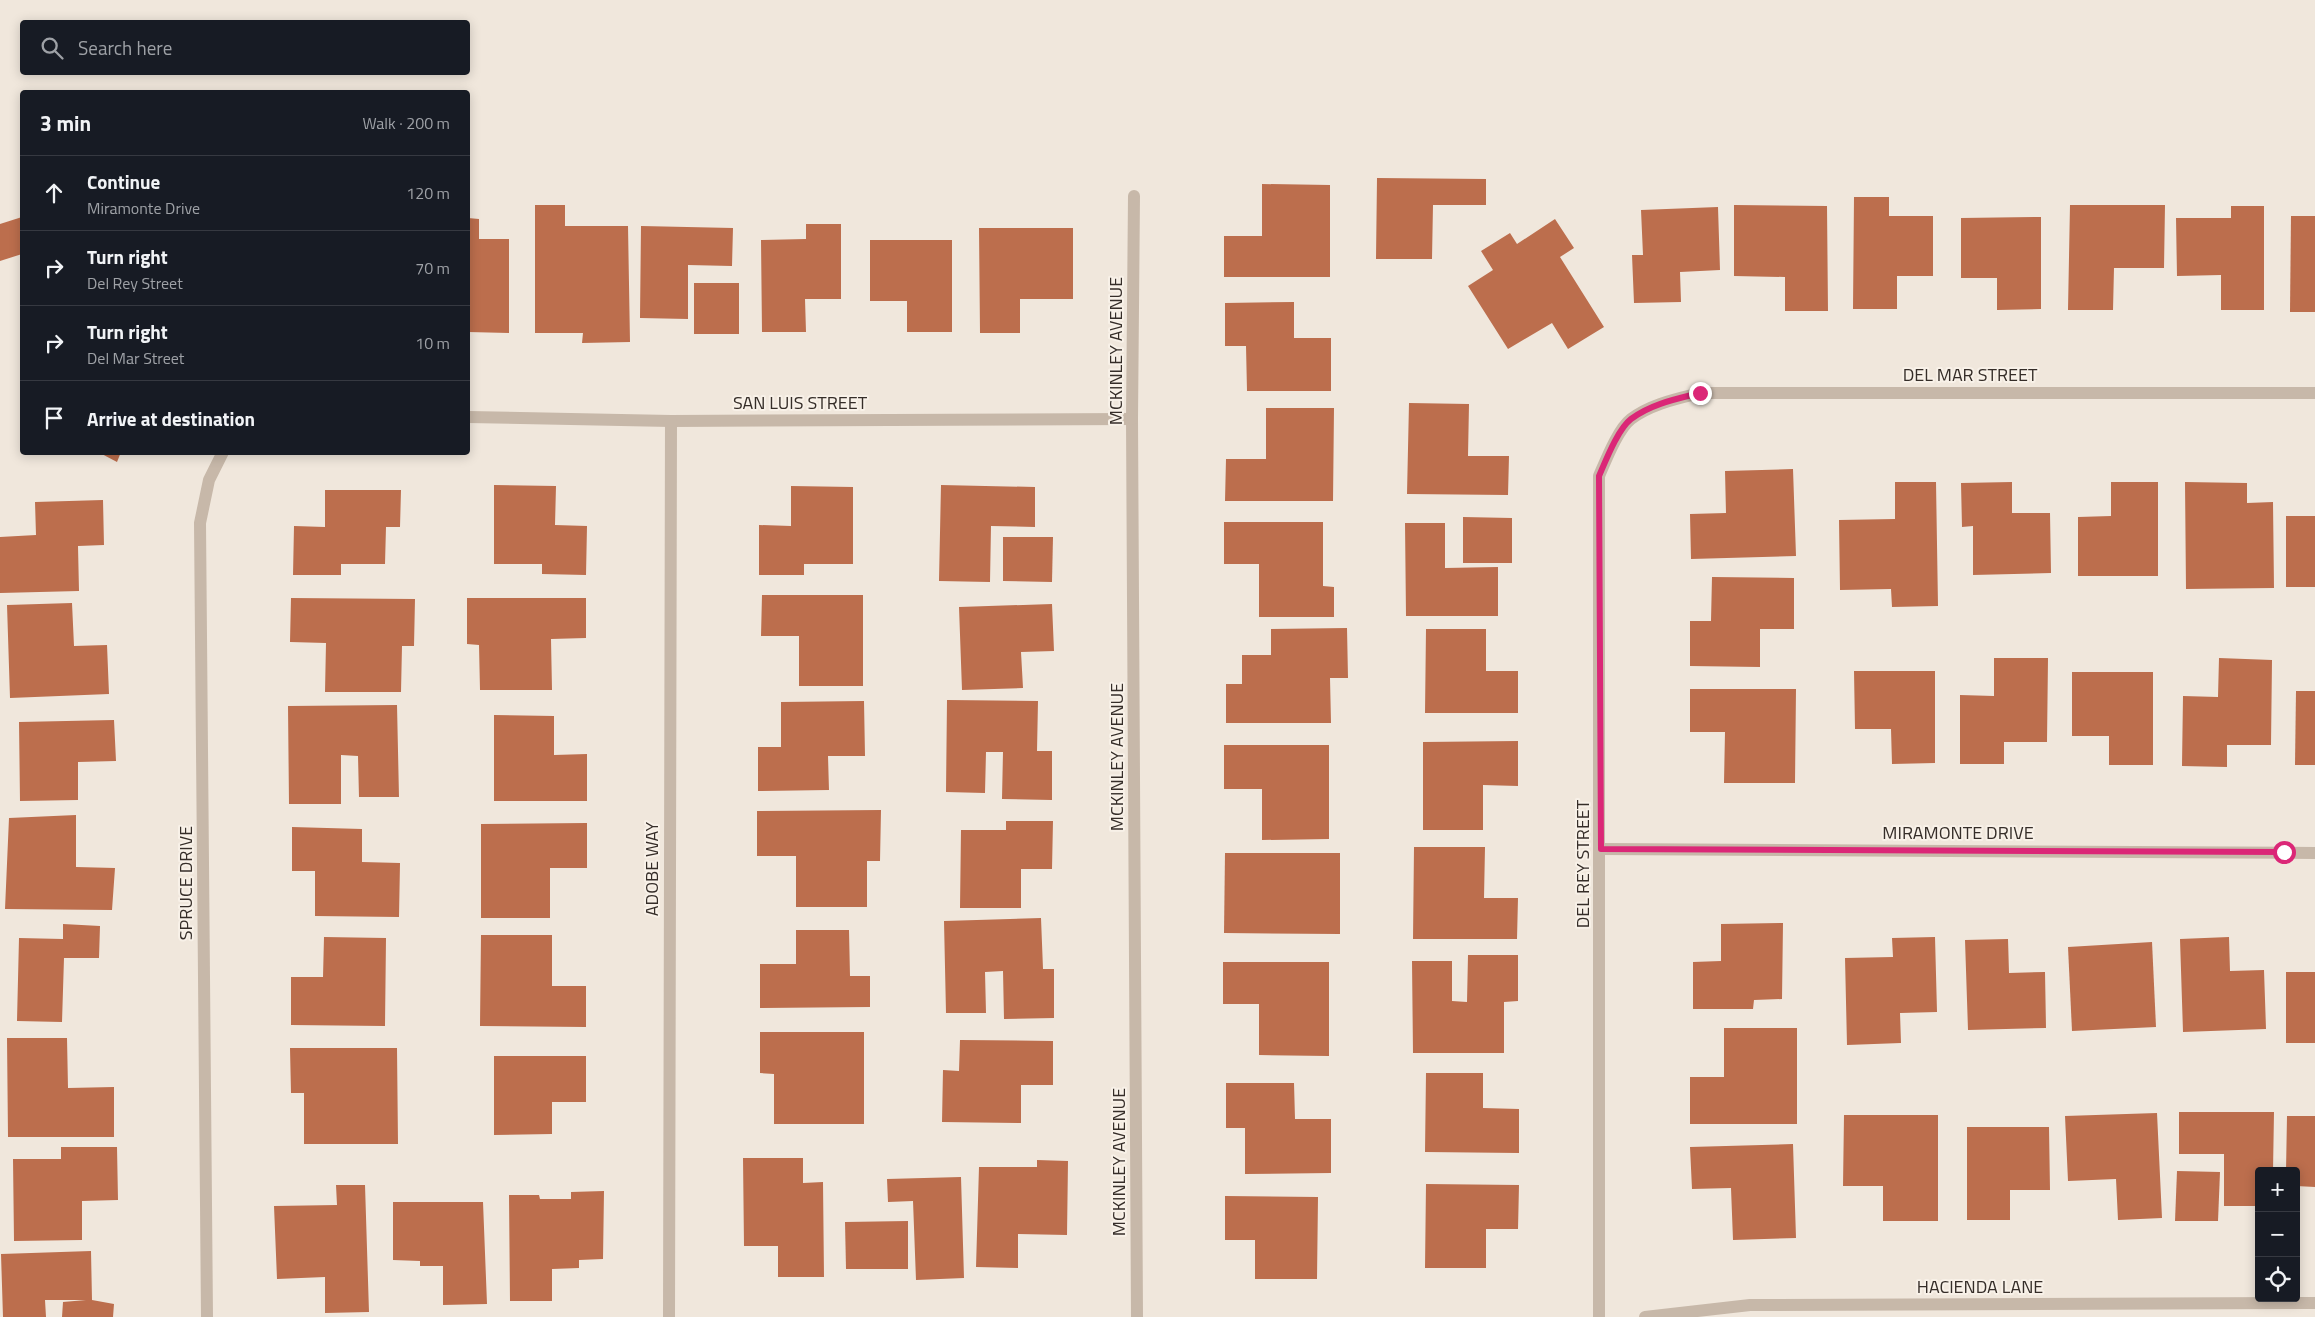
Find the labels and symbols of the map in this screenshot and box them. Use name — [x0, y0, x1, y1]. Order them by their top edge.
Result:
street label: MCKINLEY AVENUE — [1102, 277, 1129, 425]
street label: DEL MAR STREET — [1903, 361, 2038, 388]
route end — [1689, 382, 1712, 405]
street label: SAN LUIS STREET — [733, 389, 868, 416]
street label: MCKINLEY AVENUE — [1103, 683, 1130, 831]
street label: DEL REY STREET — [1569, 799, 1596, 928]
street label: MIRAMONTE DRIVE — [1882, 819, 2034, 846]
street label: ADOBE WAY — [638, 822, 665, 916]
street label: SPRUCE DRIVE — [172, 826, 199, 940]
route start — [2273, 841, 2296, 864]
street label: MCKINLEY AVENUE — [1105, 1088, 1132, 1236]
street label: HACIENDA LANE — [1917, 1273, 2043, 1300]

